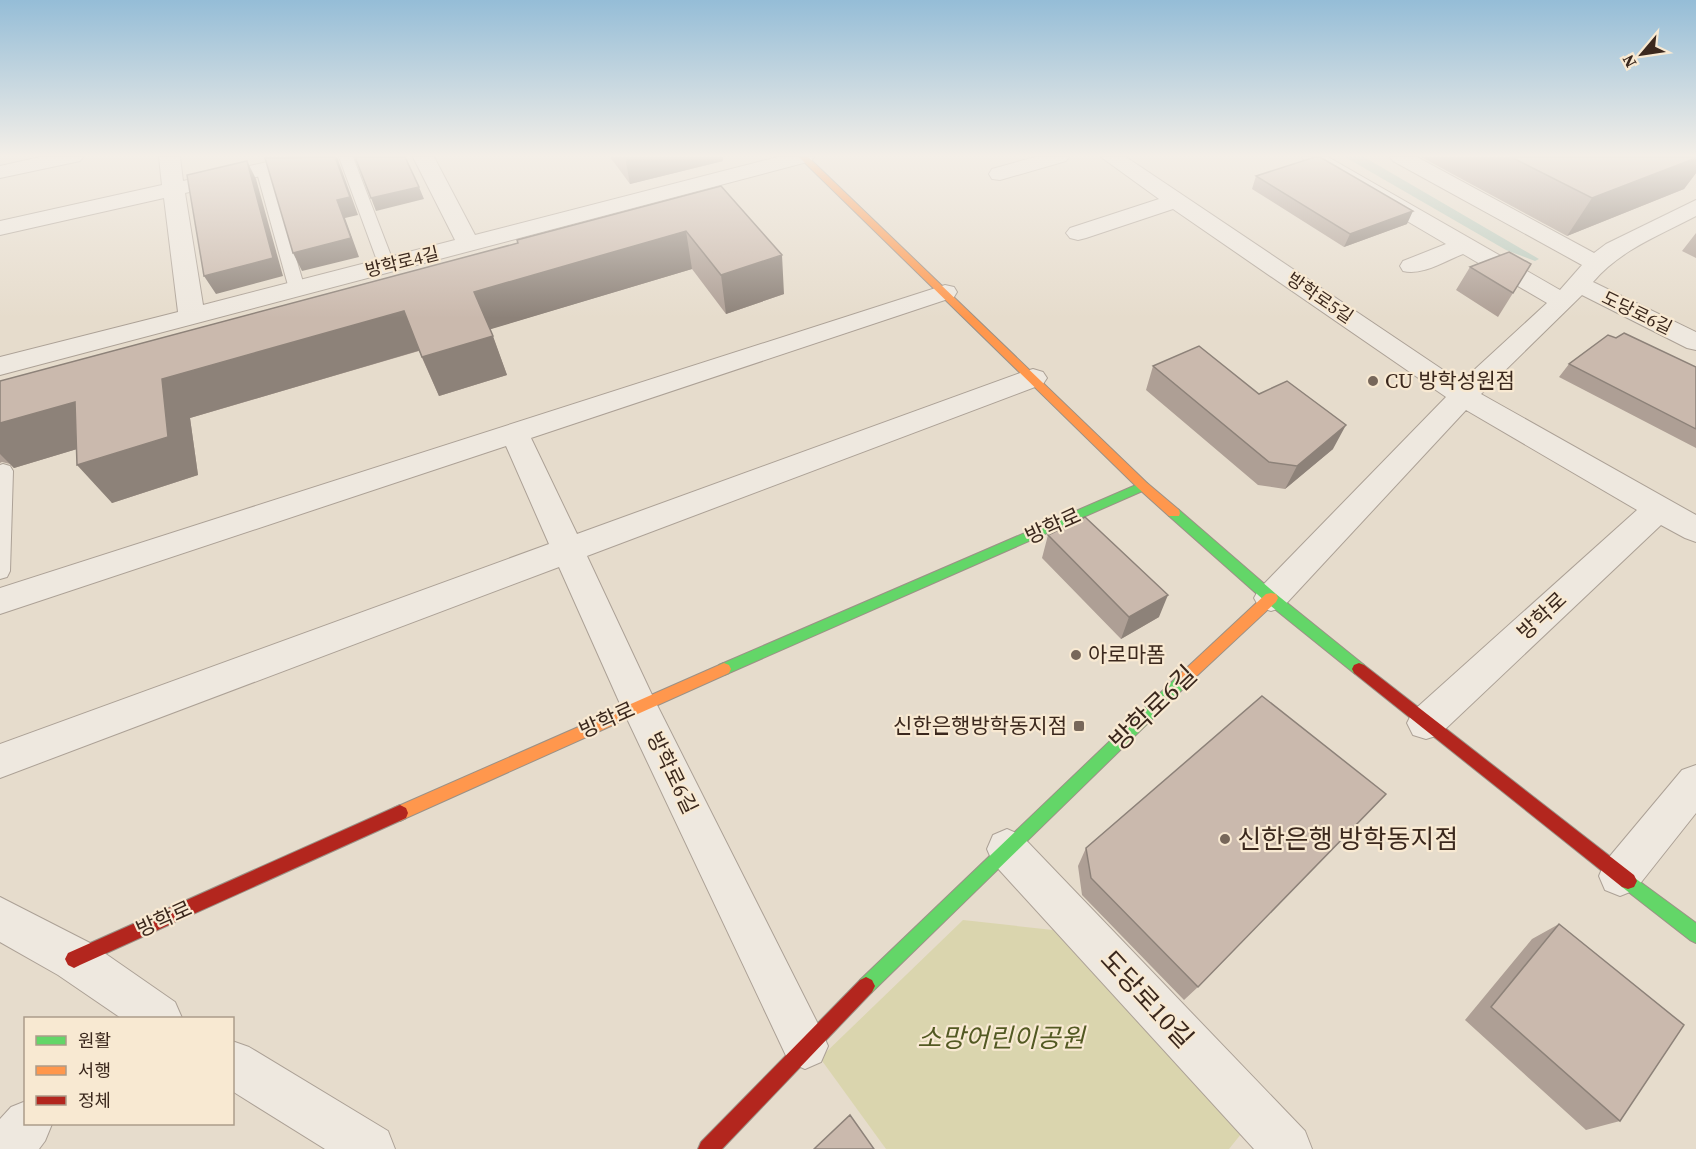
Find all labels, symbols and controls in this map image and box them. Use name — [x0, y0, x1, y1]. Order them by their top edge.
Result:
north arrow — [1612, 24, 1672, 84]
text: N — [1616, 51, 1641, 72]
street label: 방학로4길 — [362, 240, 441, 283]
street label: 방학로5길 — [1282, 266, 1358, 329]
street label: 도당로6길 — [1598, 285, 1677, 340]
place label: CU 방학성원점 — [1385, 366, 1515, 395]
marker: CU 방학성원점 — [1366, 374, 1380, 388]
street label: 방학로 — [1020, 501, 1085, 551]
street label: 방학로 — [1511, 585, 1573, 646]
place label: 아로마폼 — [1088, 640, 1165, 669]
marker: 아로마폼 — [1069, 648, 1083, 662]
street label: 방학로6길 — [1101, 657, 1205, 759]
street label: 방학로 — [574, 695, 639, 745]
place label: 신한은행방학동지점 — [893, 711, 1067, 740]
marker: 신한은행방학동지점 — [1072, 719, 1086, 733]
street label: 방학로6길 — [640, 727, 705, 819]
place label: 신한은행 방학동지점 — [1237, 821, 1458, 857]
marker: 신한은행 방학동지점 — [1218, 832, 1232, 846]
street label: 방학로 — [131, 894, 196, 944]
street label: 도당로10길 — [1092, 942, 1202, 1056]
legend — [24, 1017, 234, 1125]
park label: 소망어린이공원 — [917, 1020, 1087, 1056]
text: 원활 — [78, 1028, 111, 1053]
text: 서행 — [78, 1058, 111, 1083]
text: 정체 — [78, 1088, 111, 1113]

